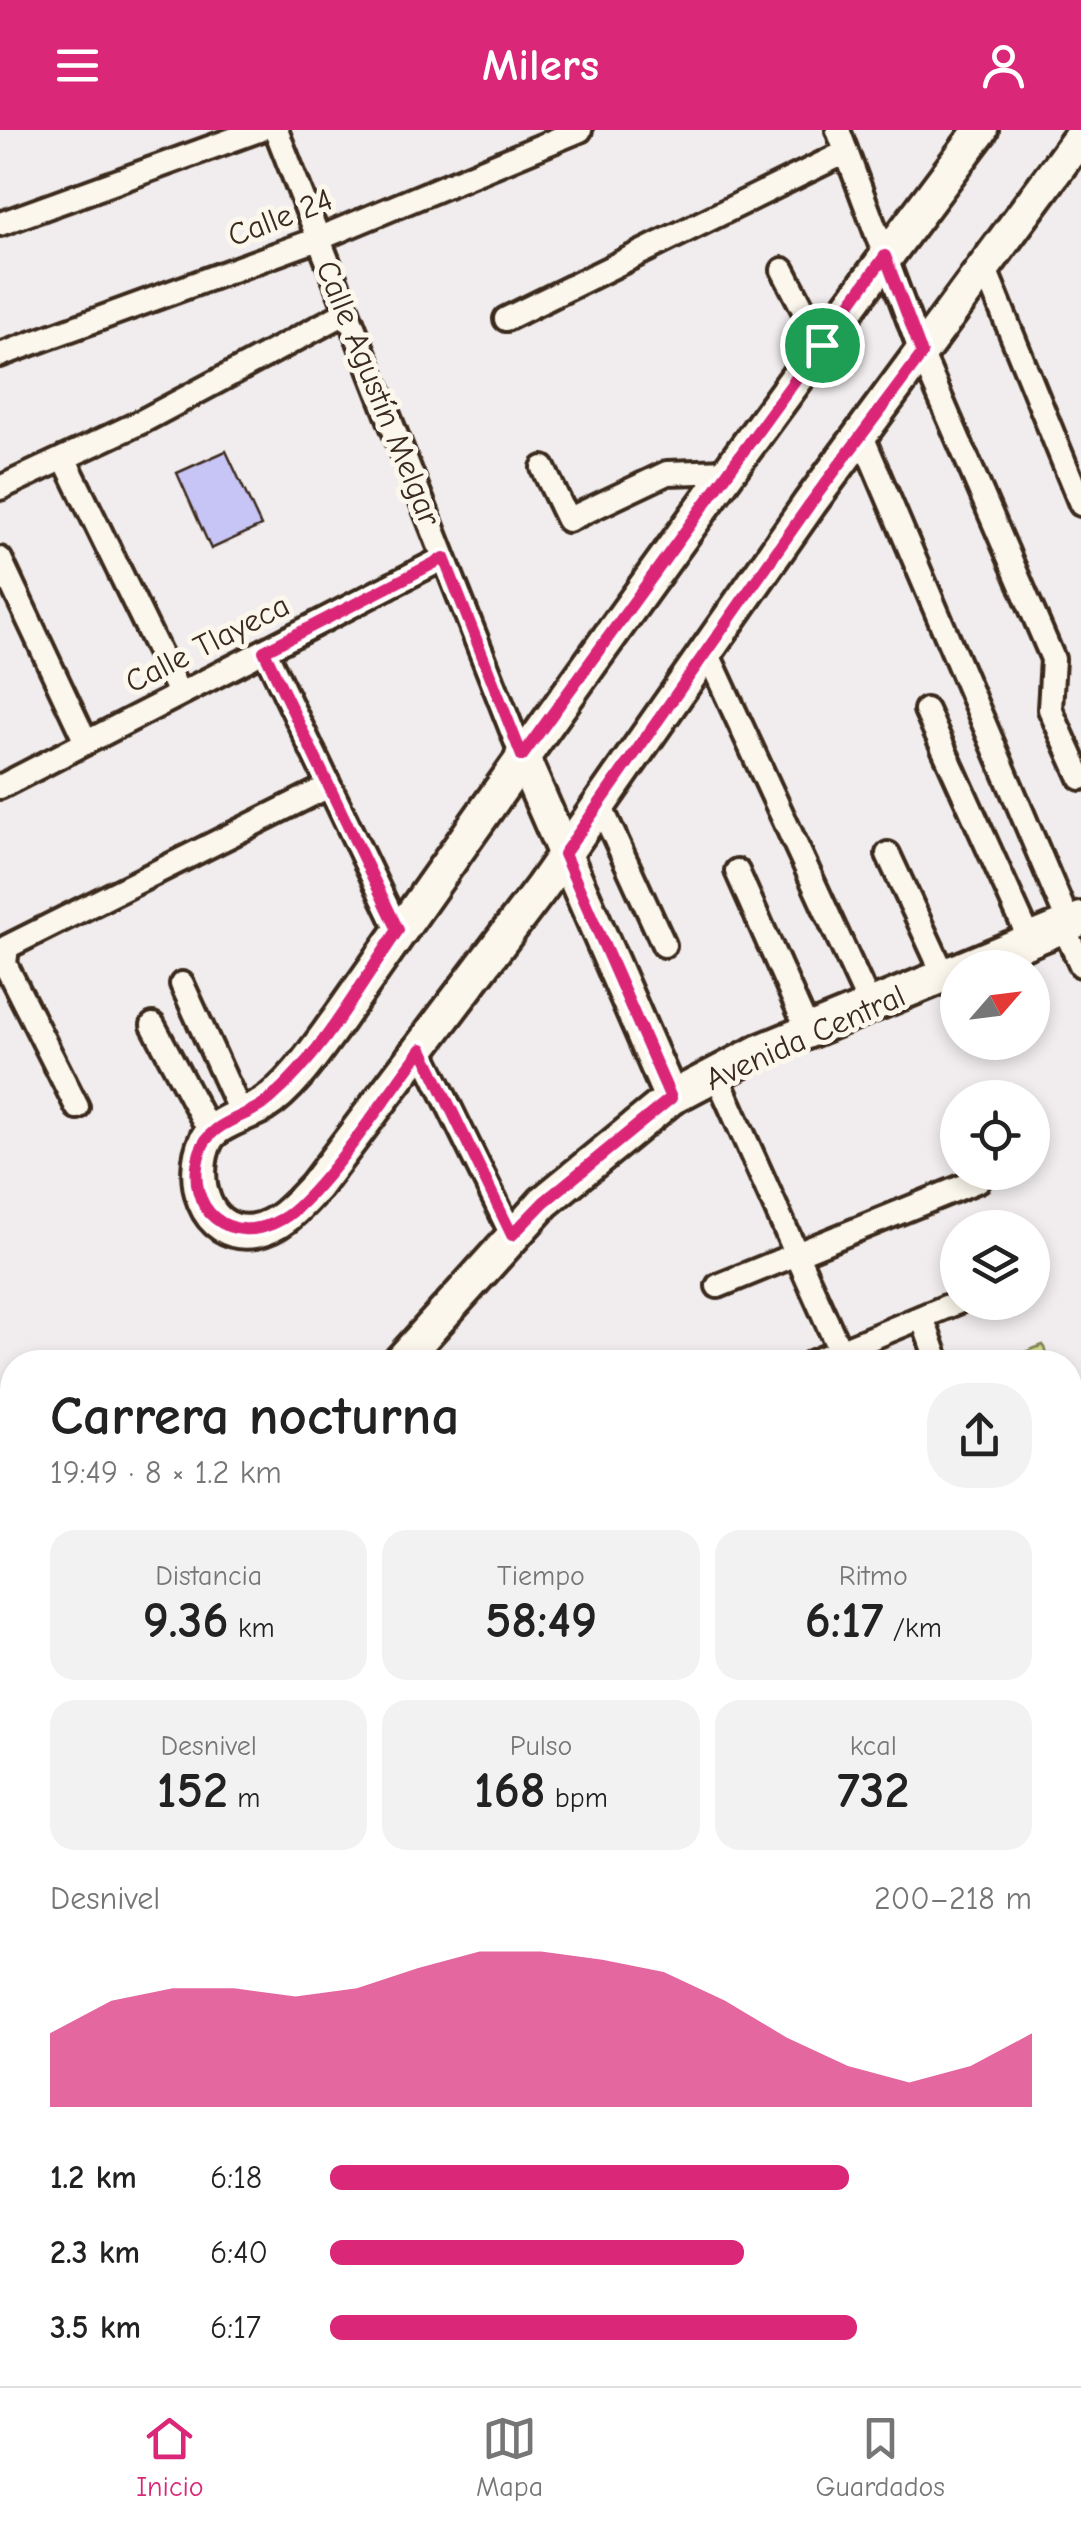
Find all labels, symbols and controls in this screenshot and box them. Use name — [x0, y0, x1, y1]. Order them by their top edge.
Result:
icon: menu — [50, 38, 105, 93]
icon: person — [976, 38, 1031, 93]
text: Milers — [482, 39, 599, 91]
street label: Calle 24 — [223, 181, 338, 254]
street label: Calle Agustín Melgar — [308, 255, 449, 532]
pin — [780, 303, 865, 388]
icon: arrive — [795, 318, 850, 373]
street label: Calle Tlayeca — [119, 586, 295, 701]
north arrow — [940, 950, 1050, 1060]
map controls — [940, 950, 1050, 1320]
street label: Avenida Central — [700, 977, 911, 1098]
button: locate — [940, 1080, 1050, 1190]
button: layers — [940, 1210, 1050, 1320]
button: share — [927, 1383, 1032, 1488]
text: Carrera nocturna — [50, 1384, 459, 1448]
text: 19:49 · 8 × 1.2 km — [50, 1454, 282, 1491]
text: Distancia — [155, 1560, 262, 1592]
text: Tiempo — [497, 1560, 585, 1592]
text: Ritmo — [839, 1560, 908, 1592]
text: 9.36 — [143, 1592, 229, 1650]
text: 58:49 — [485, 1592, 597, 1650]
text: 6:17 — [805, 1592, 884, 1650]
text: km — [229, 1612, 275, 1644]
text: /km — [884, 1612, 942, 1644]
text: Desnivel — [160, 1730, 257, 1762]
text: Pulso — [510, 1730, 572, 1762]
text: kcal — [850, 1730, 897, 1762]
text: 152 — [157, 1762, 228, 1820]
text: 168 — [474, 1762, 546, 1820]
text: 732 — [837, 1762, 909, 1820]
text: m — [228, 1782, 260, 1814]
text: bpm — [546, 1782, 608, 1814]
text: Desnivel — [50, 1880, 160, 1917]
text: 200–218 m — [874, 1880, 1032, 1917]
text: 1.2 km — [50, 2159, 137, 2196]
text: 6:18 — [210, 2159, 262, 2196]
text: 2.3 km — [50, 2234, 140, 2271]
text: 6:40 — [210, 2234, 268, 2271]
text: 3.5 km — [50, 2309, 141, 2346]
text: 6:17 — [210, 2309, 261, 2346]
tab: Inicio — [136, 2411, 204, 2503]
tab: Mapa — [476, 2411, 543, 2503]
tab: Guardados — [815, 2411, 945, 2503]

